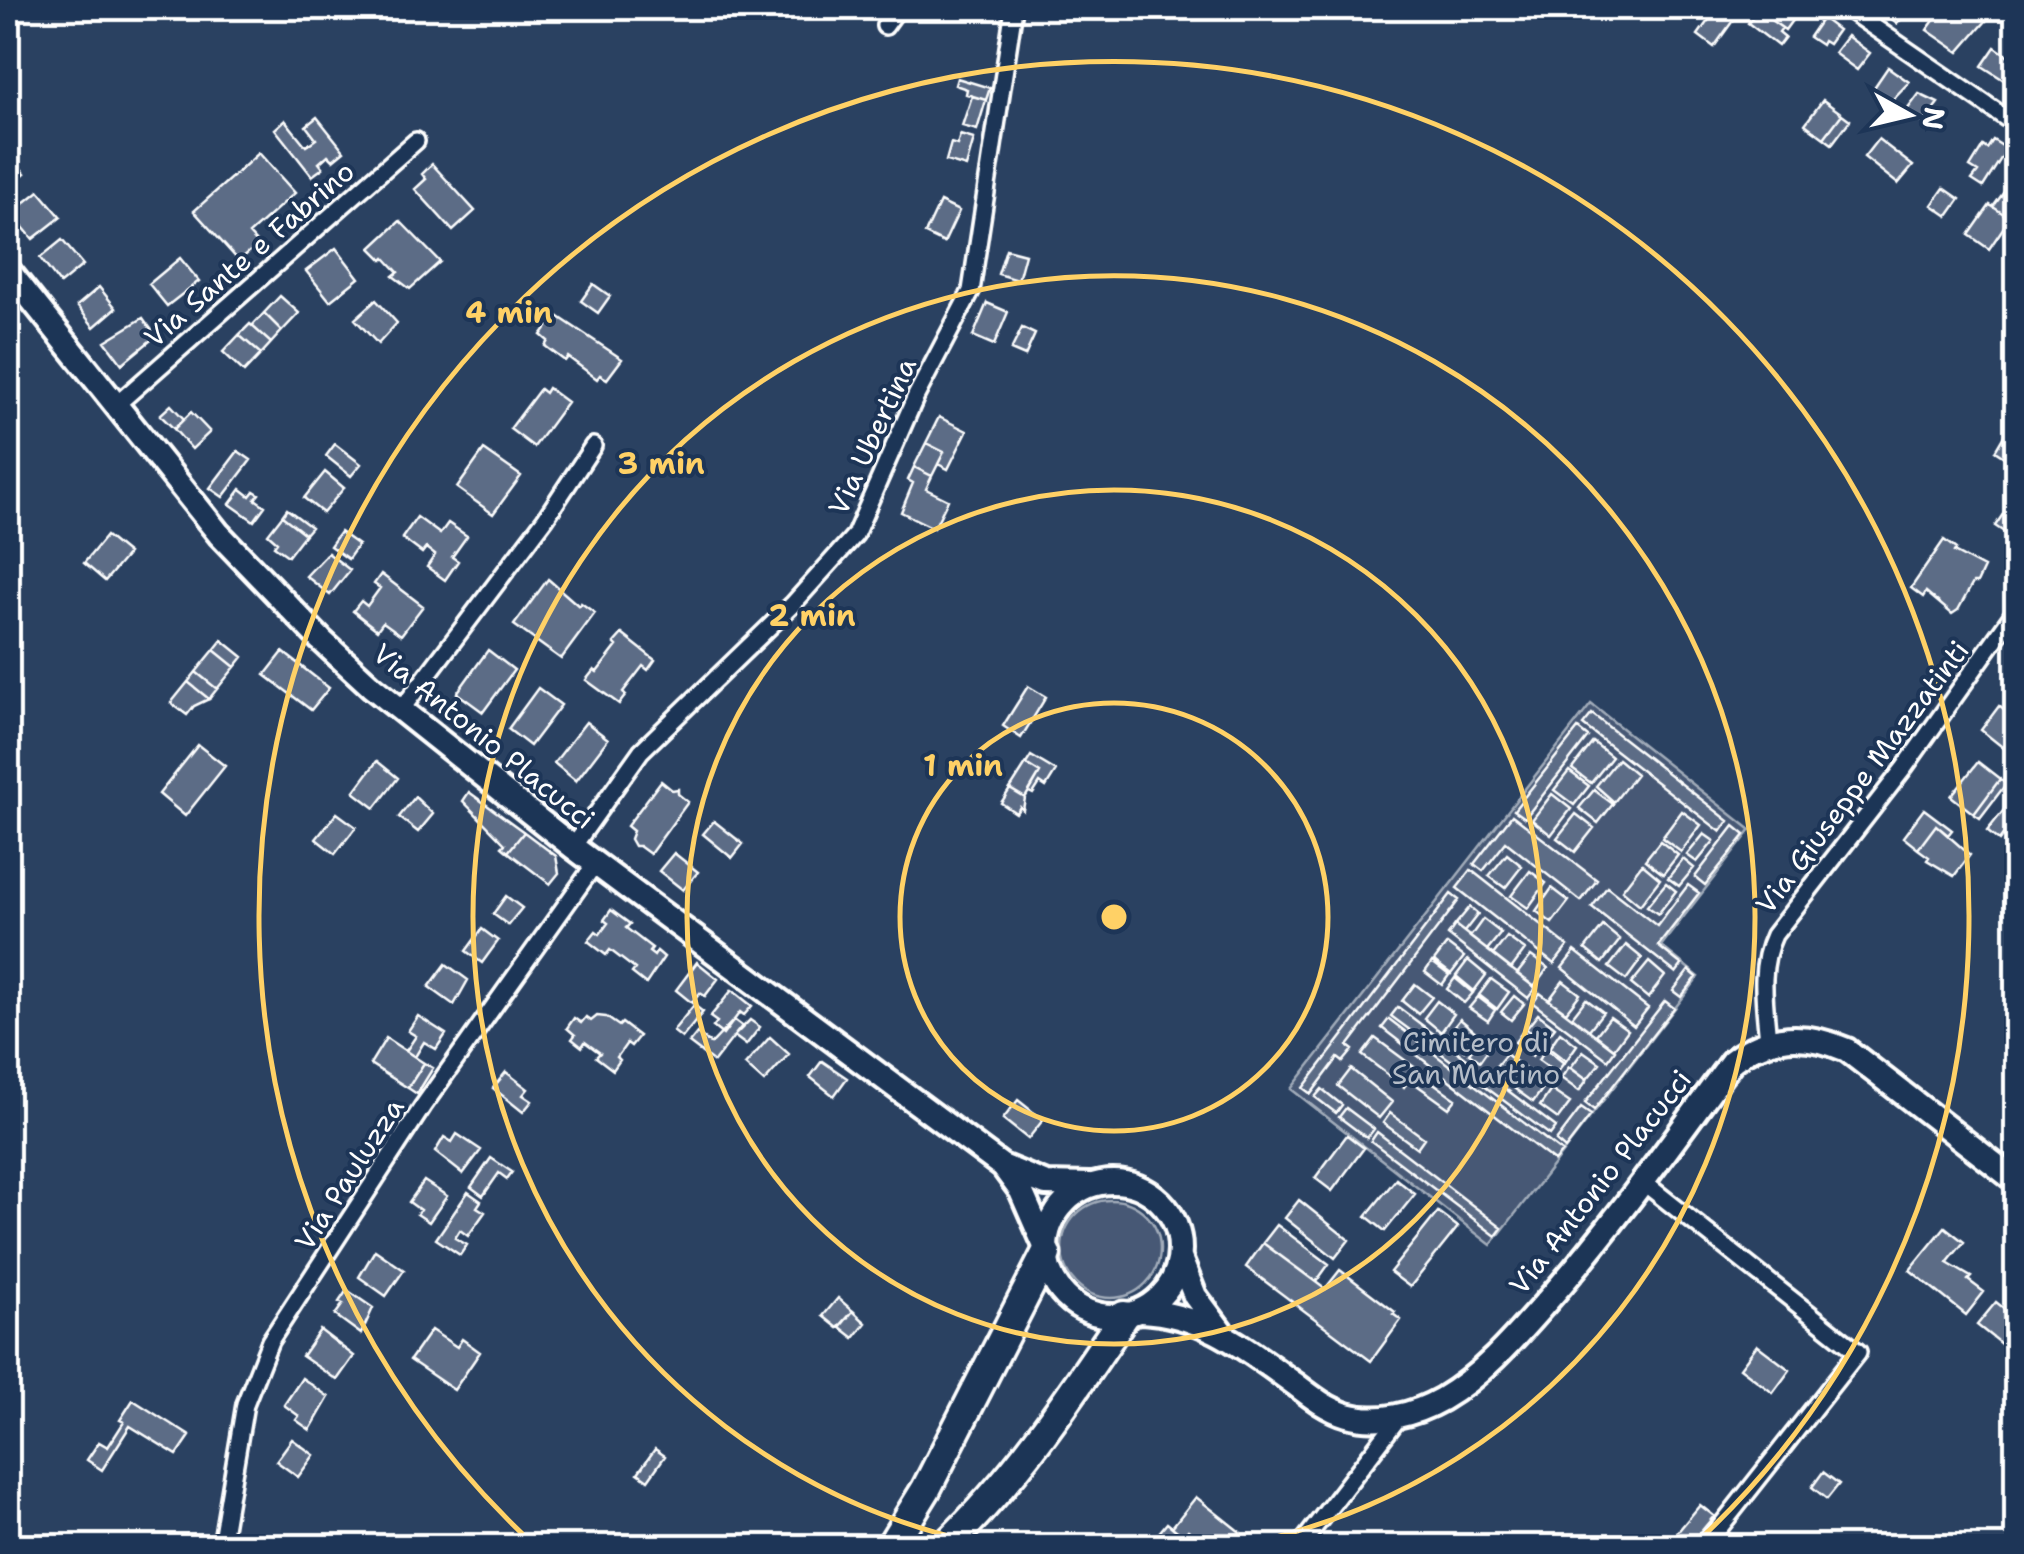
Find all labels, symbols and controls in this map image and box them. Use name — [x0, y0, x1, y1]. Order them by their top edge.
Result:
north arrow — [1859, 65, 1959, 165]
text: N — [1913, 105, 1954, 132]
street label: Via Sante e Fabrino — [136, 152, 362, 356]
text: 4 min — [465, 292, 553, 333]
street label: Via Ubertina — [819, 351, 925, 521]
text: 3 min — [617, 443, 705, 484]
text: 2 min — [768, 595, 856, 636]
street label: Via Giuseppe Mazzatinti — [1747, 633, 1977, 921]
street label: Via Antonio Placucci — [365, 635, 603, 837]
text: 1 min — [923, 745, 1003, 786]
centre of rings — [1096, 899, 1132, 935]
park label: Cimitero di San Martino — [1392, 1023, 1560, 1093]
street label: Via Antonio Placucci — [1500, 1062, 1700, 1302]
street label: Via Pauluzza — [286, 1090, 412, 1258]

